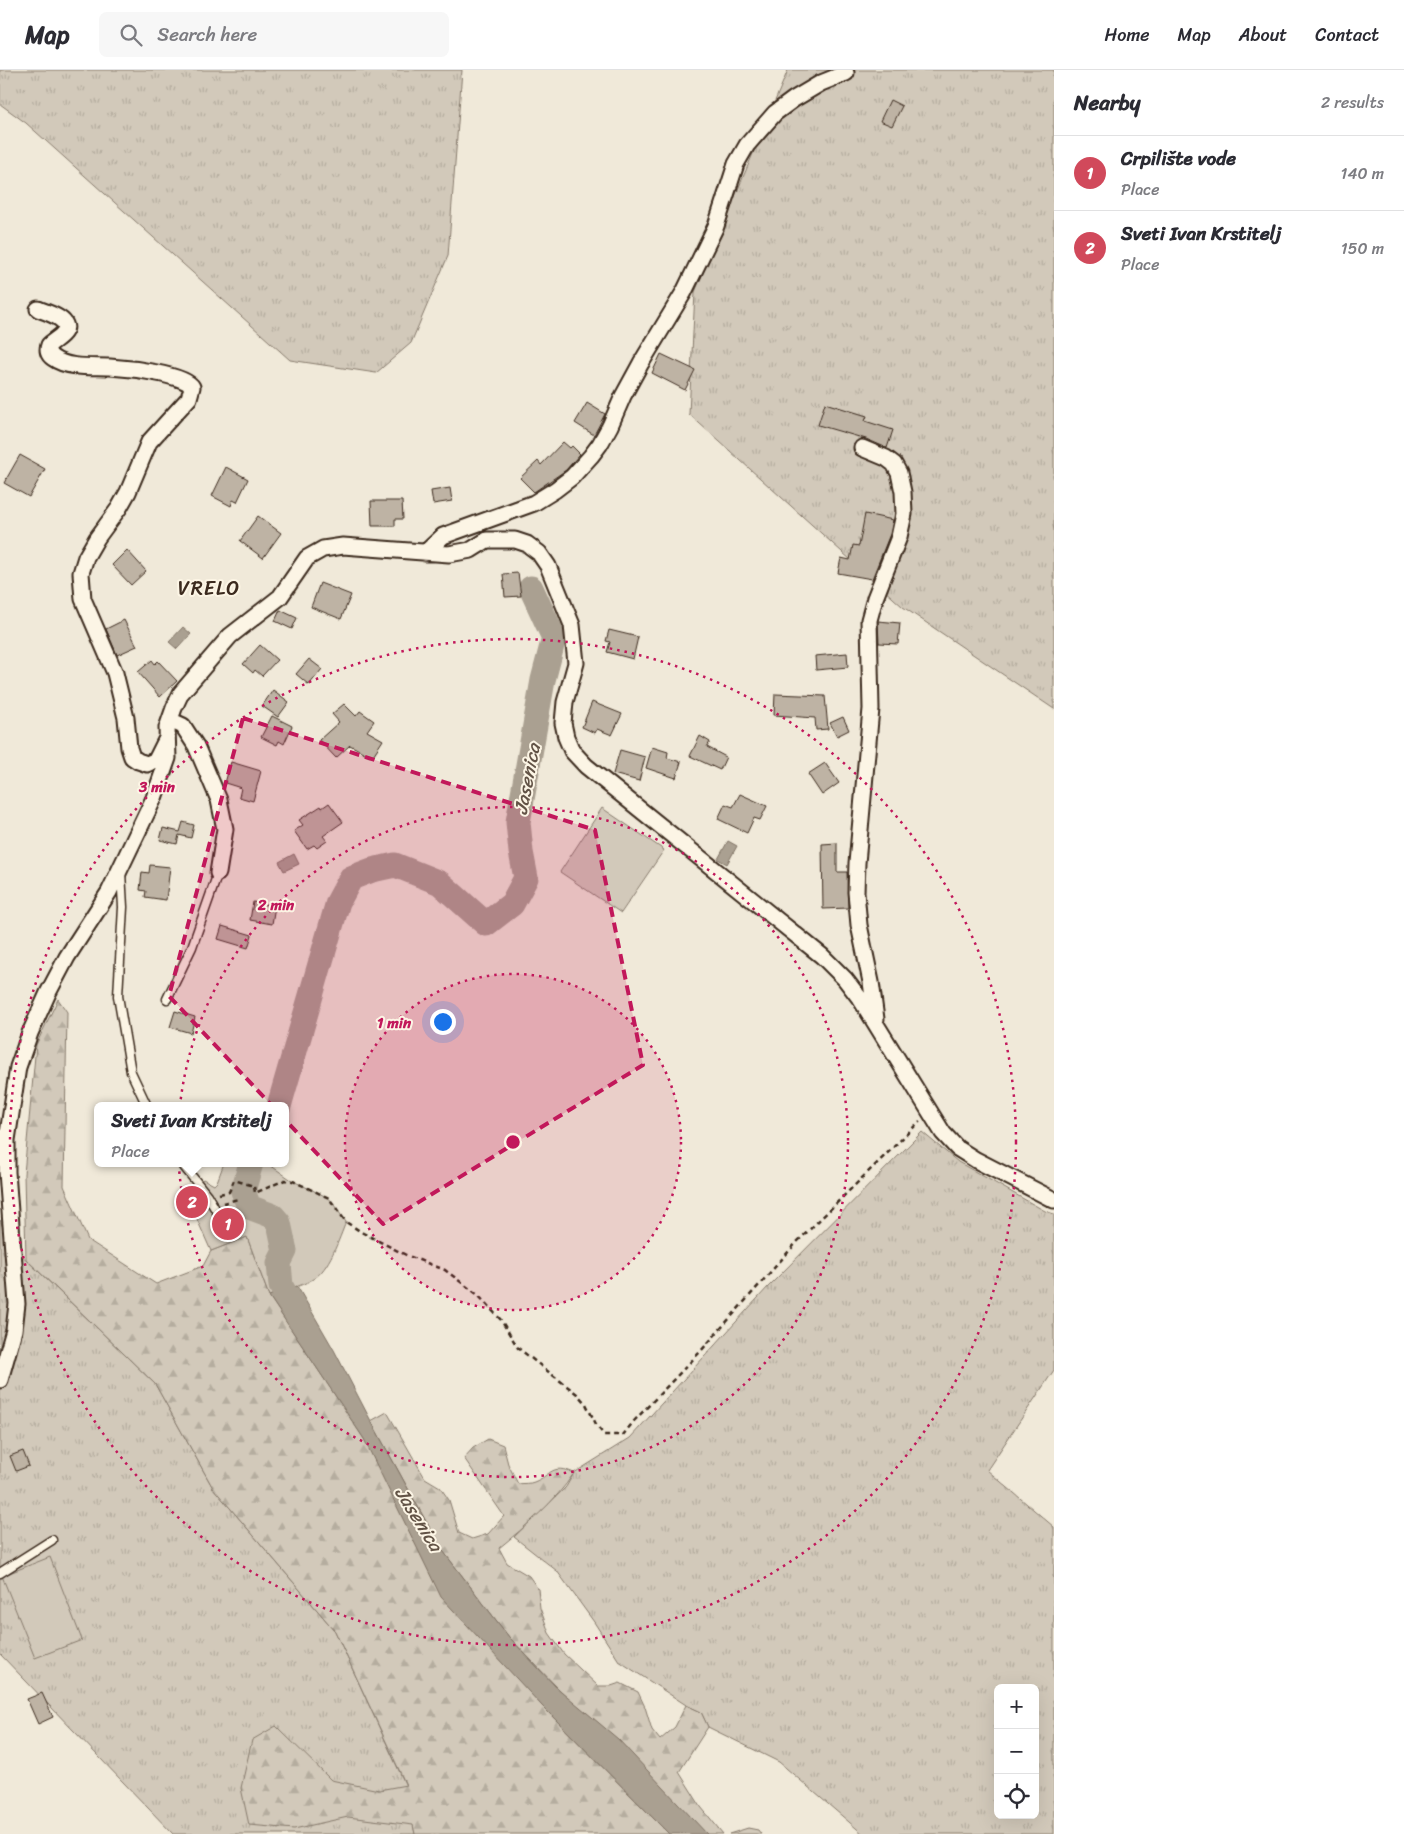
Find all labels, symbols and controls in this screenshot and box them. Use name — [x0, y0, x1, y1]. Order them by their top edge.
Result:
search box — [99, 12, 449, 57]
text: Map — [25, 14, 69, 56]
text: Search here — [157, 18, 257, 51]
text: Home — [1105, 19, 1150, 51]
text: Map — [1178, 19, 1211, 51]
text: About — [1239, 19, 1287, 51]
text: Contact — [1315, 19, 1379, 51]
icon: search — [117, 21, 145, 49]
text: Nearby — [1074, 84, 1140, 122]
text: 2 results — [1321, 88, 1384, 117]
text: Crpilište vode — [1121, 142, 1236, 175]
text: 1 — [1087, 159, 1093, 188]
text: 140 m — [1341, 159, 1384, 188]
text: Place — [1121, 175, 1160, 204]
text: Sveti Ivan Krstitelj — [1121, 217, 1281, 250]
text: 2 — [1085, 234, 1095, 263]
text: 150 m — [1341, 234, 1384, 263]
text: Place — [1121, 250, 1160, 279]
district label: VRELO — [178, 571, 240, 606]
water label: Jasenica — [504, 739, 550, 817]
text: 3 min — [138, 774, 176, 800]
text: 2 min — [257, 892, 295, 918]
your location — [430, 1009, 456, 1035]
text: 1 min — [377, 1010, 412, 1036]
popup — [94, 1102, 289, 1167]
text: Sveti Ivan Krstitelj — [111, 1104, 272, 1137]
centre of rings — [504, 1133, 522, 1151]
text: Place — [111, 1137, 150, 1166]
pin: 2 — [176, 1183, 208, 1221]
pin: 1 — [212, 1205, 244, 1243]
water label: Jasenica — [386, 1480, 453, 1559]
map controls — [994, 1684, 1039, 1819]
button: + — [994, 1684, 1039, 1729]
button: − — [994, 1729, 1039, 1774]
button: locate — [994, 1774, 1039, 1819]

